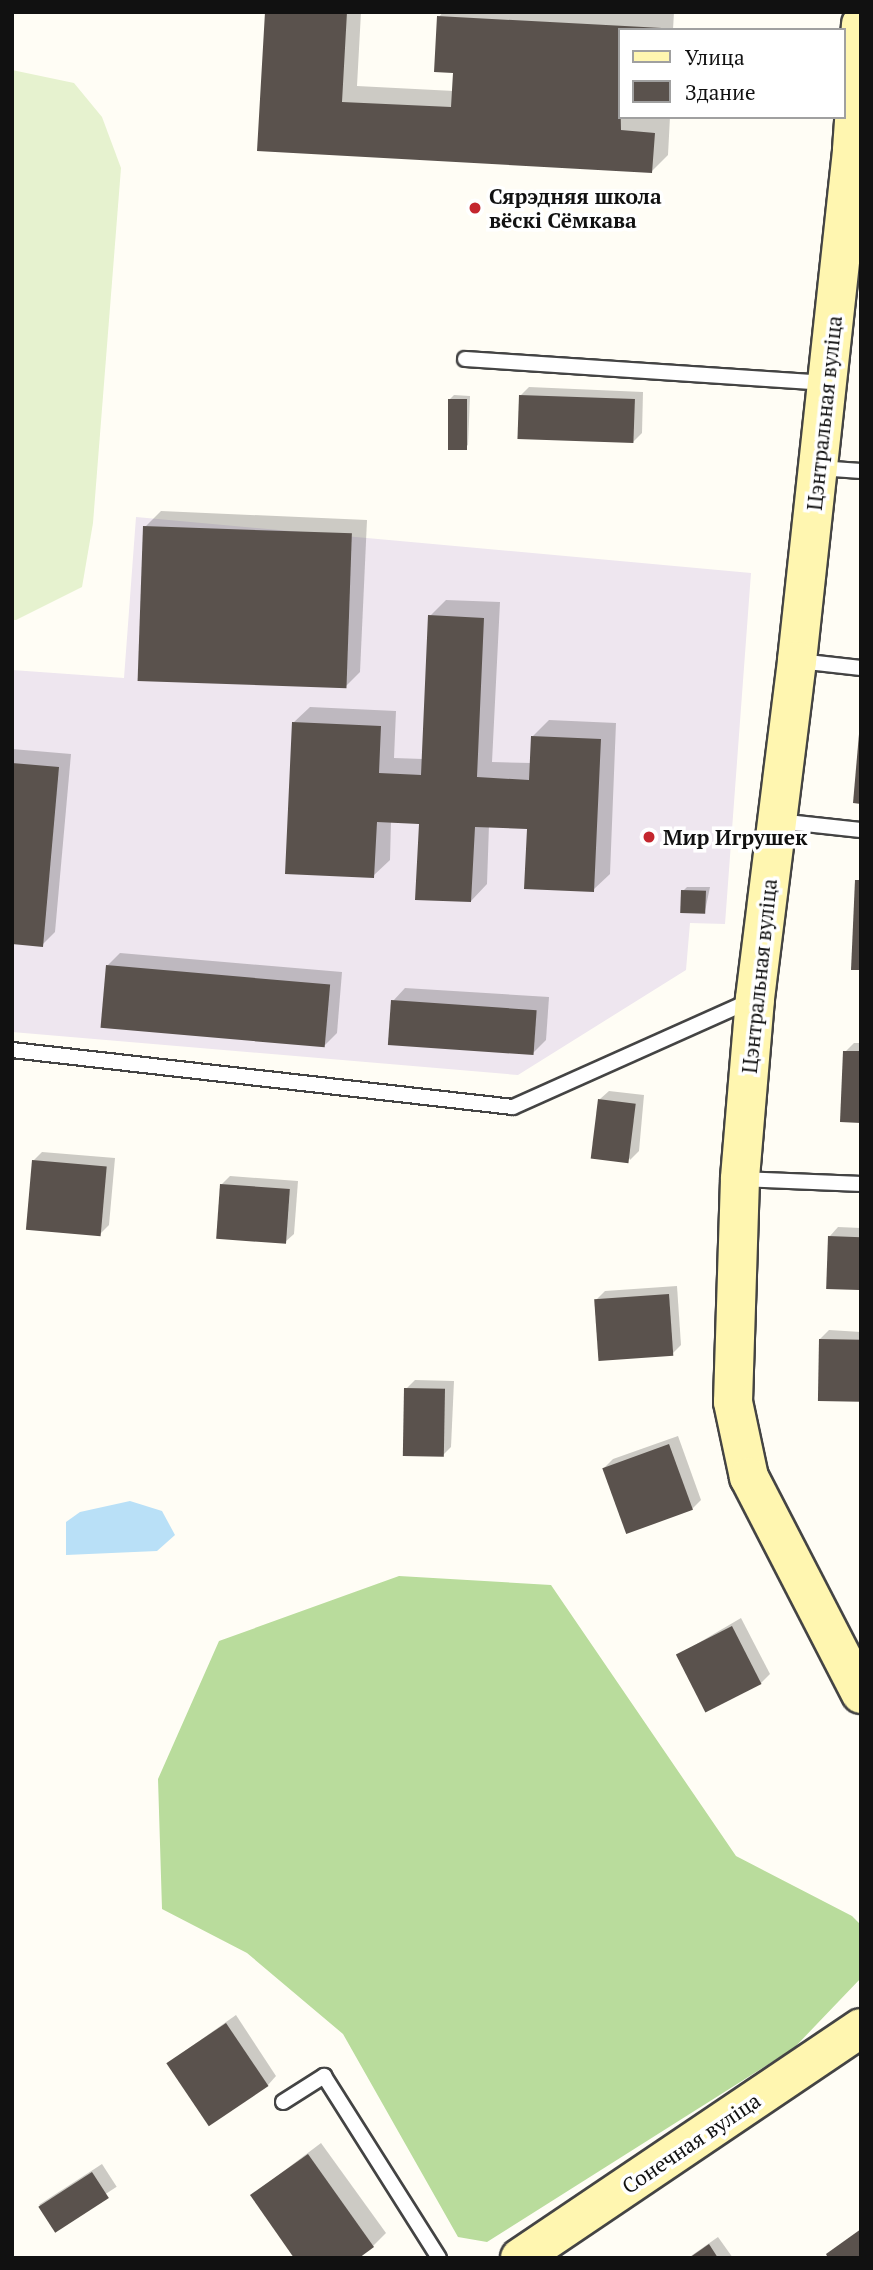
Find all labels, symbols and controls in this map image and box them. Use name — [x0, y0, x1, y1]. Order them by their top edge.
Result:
legend — [618, 28, 845, 119]
text: Улица — [685, 43, 745, 71]
text: Здание — [685, 78, 756, 106]
place label: Сярэдняя школа вёскі Сёмкава — [489, 183, 662, 233]
marker: Сярэдняя школа вёскі Сёмкава — [467, 200, 483, 216]
street label: Цэнтральная вуліца — [801, 314, 847, 512]
place label: Мир Игрушек — [663, 824, 808, 850]
marker: Мир Игрушек — [641, 829, 657, 845]
street label: Цэнтральная вуліца — [736, 877, 782, 1075]
street label: Сонечная вуліца — [617, 2087, 765, 2199]

